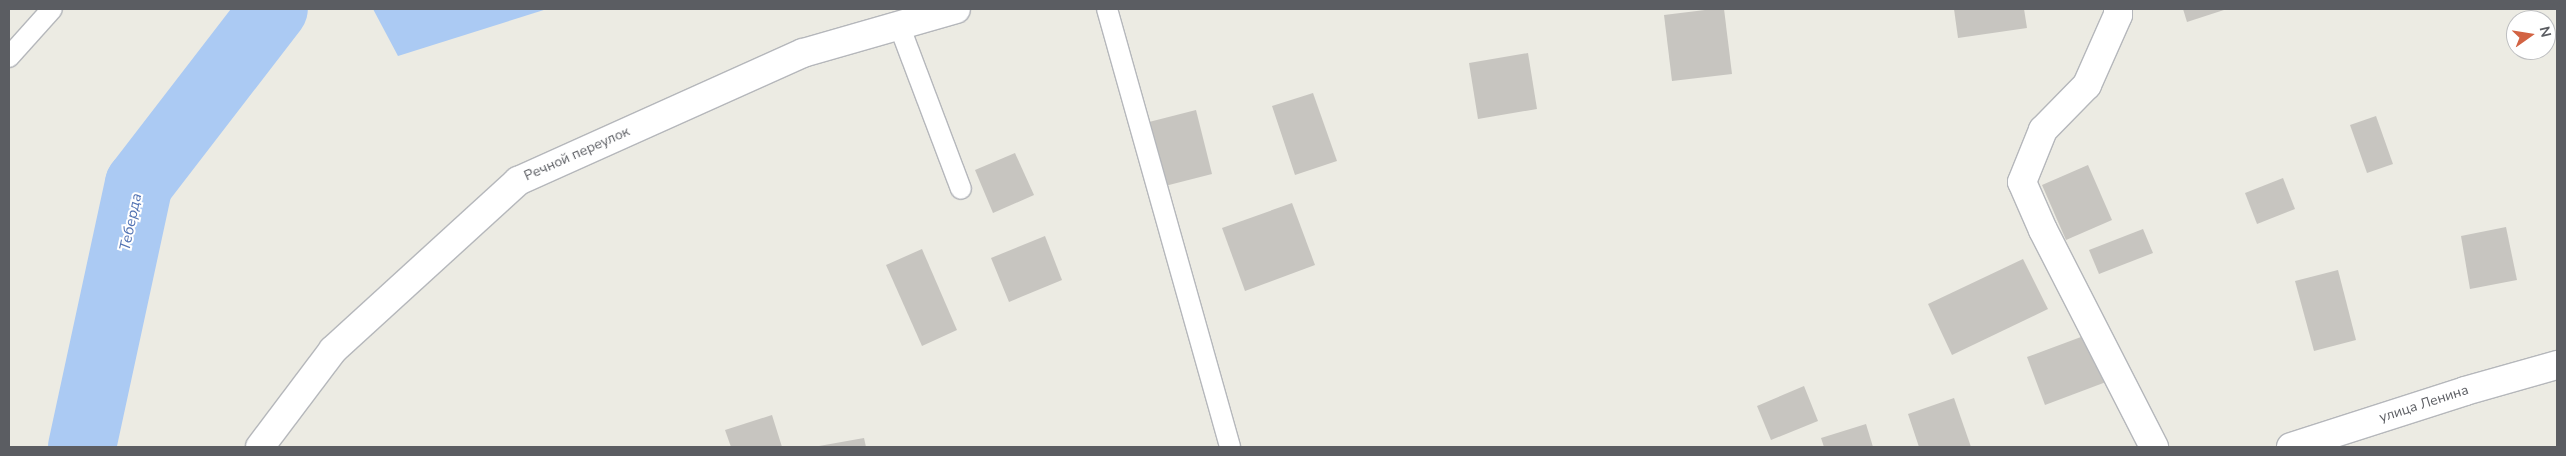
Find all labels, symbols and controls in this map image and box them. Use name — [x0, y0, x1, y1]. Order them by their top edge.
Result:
north arrow — [2506, 10, 2556, 60]
text: N — [2535, 24, 2556, 39]
street label: Речной переулок — [522, 123, 632, 185]
water label: Теберда — [116, 192, 146, 252]
street label: улица Ленина — [2377, 382, 2471, 426]

